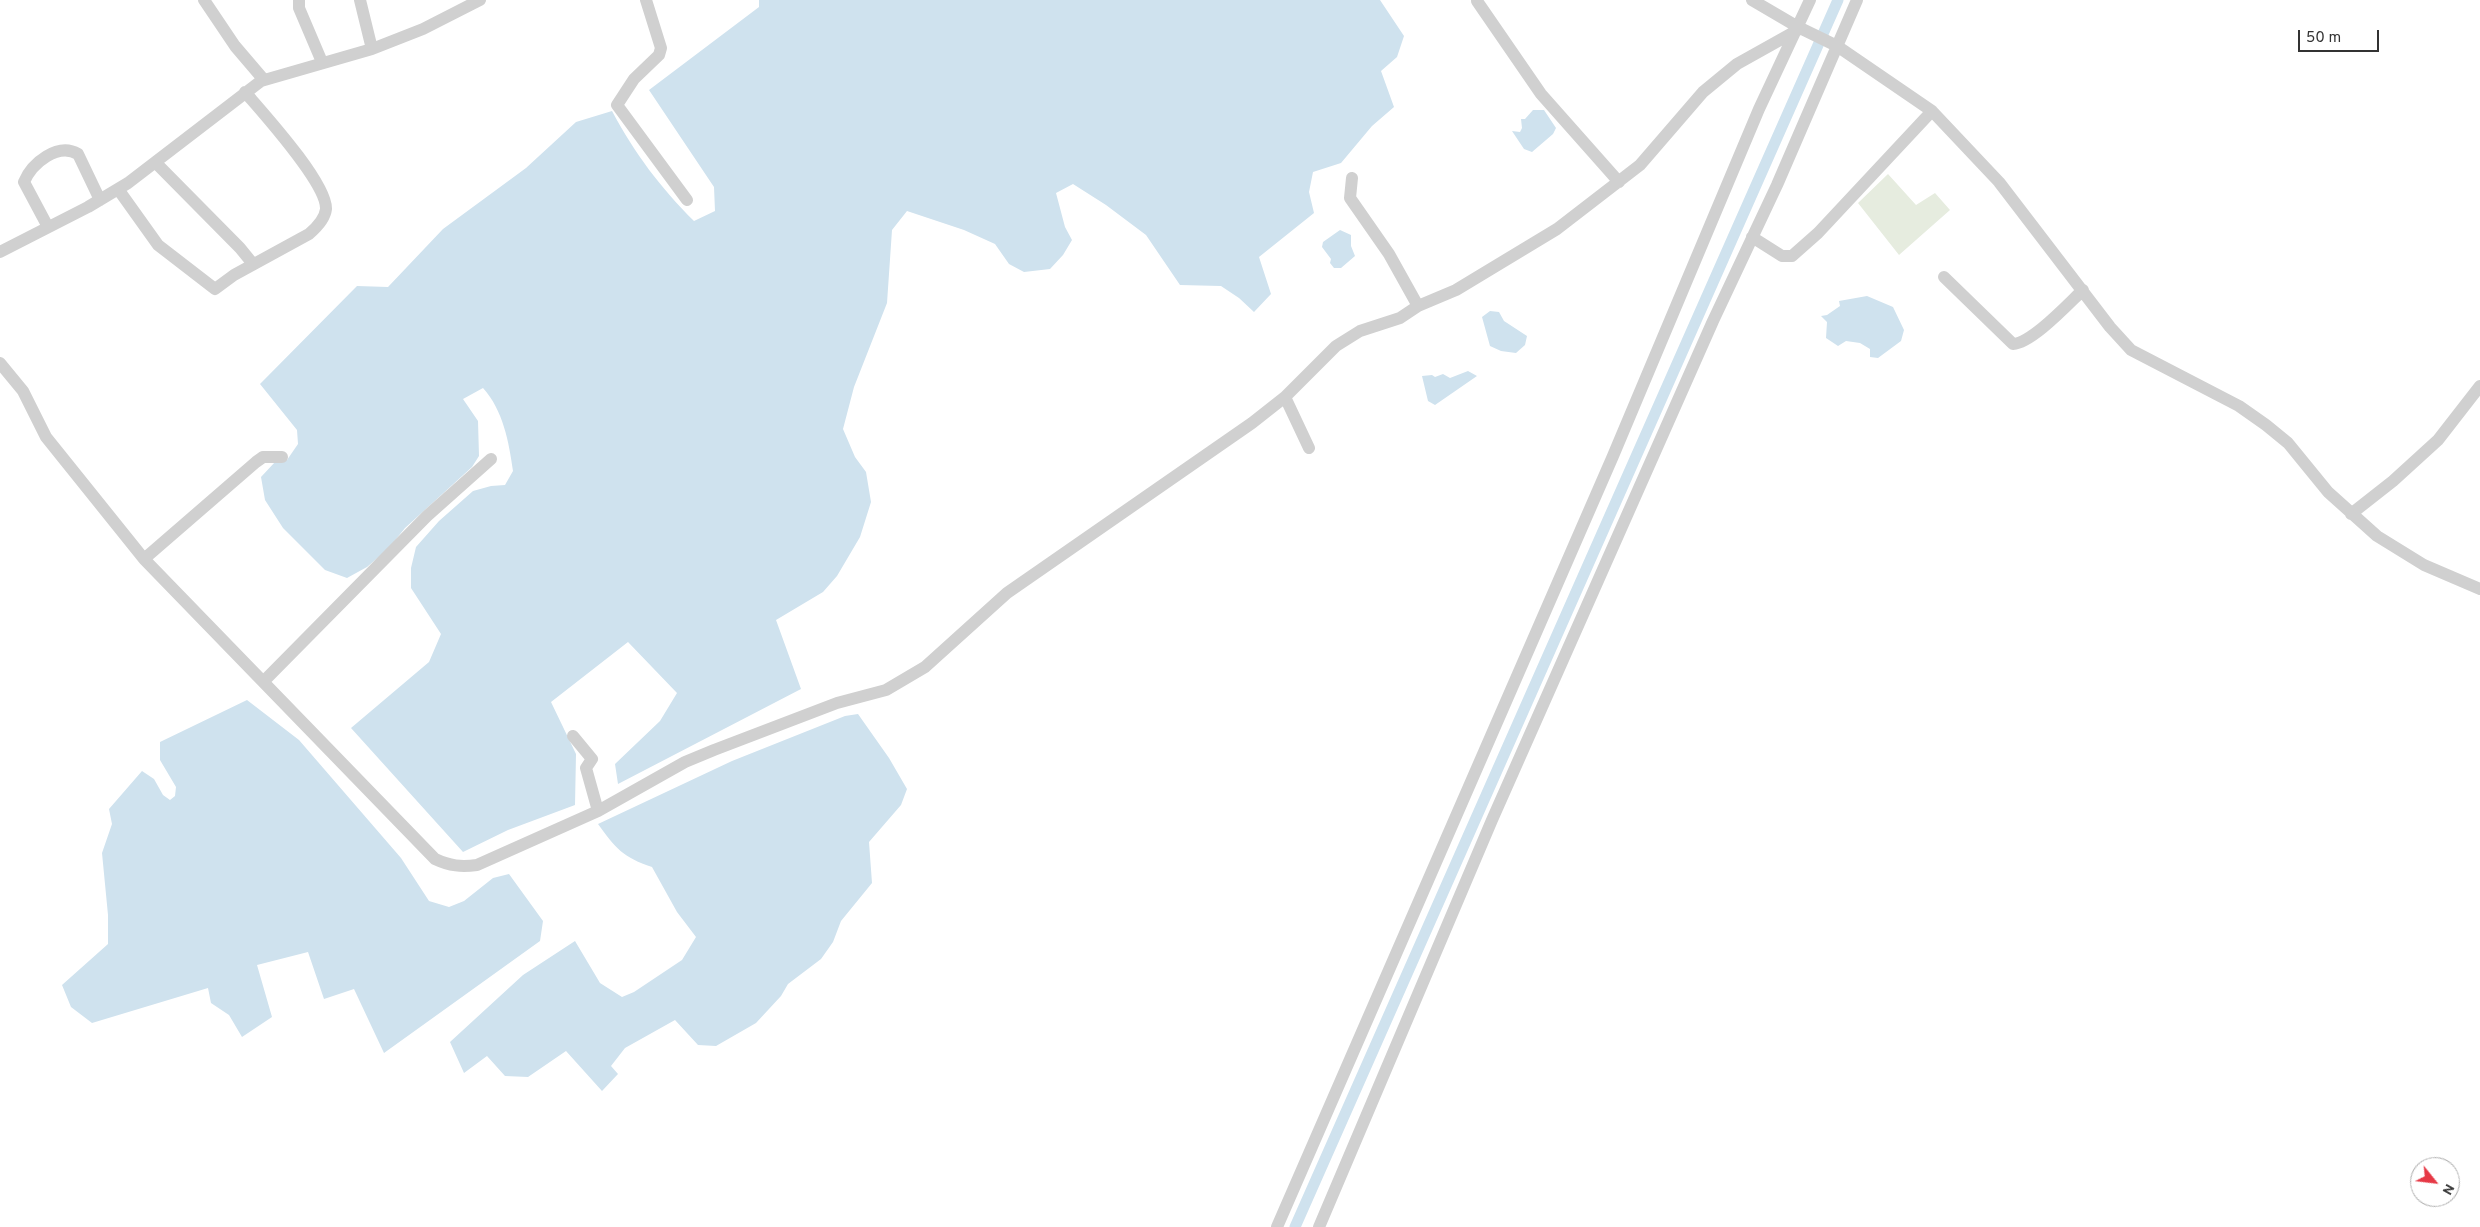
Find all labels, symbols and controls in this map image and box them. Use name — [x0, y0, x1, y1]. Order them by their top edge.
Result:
scale bar — [2300, 20, 2381, 52]
text: 50 m — [2306, 29, 2341, 48]
north arrow — [2410, 1157, 2460, 1207]
text: N — [2438, 1181, 2458, 1198]

